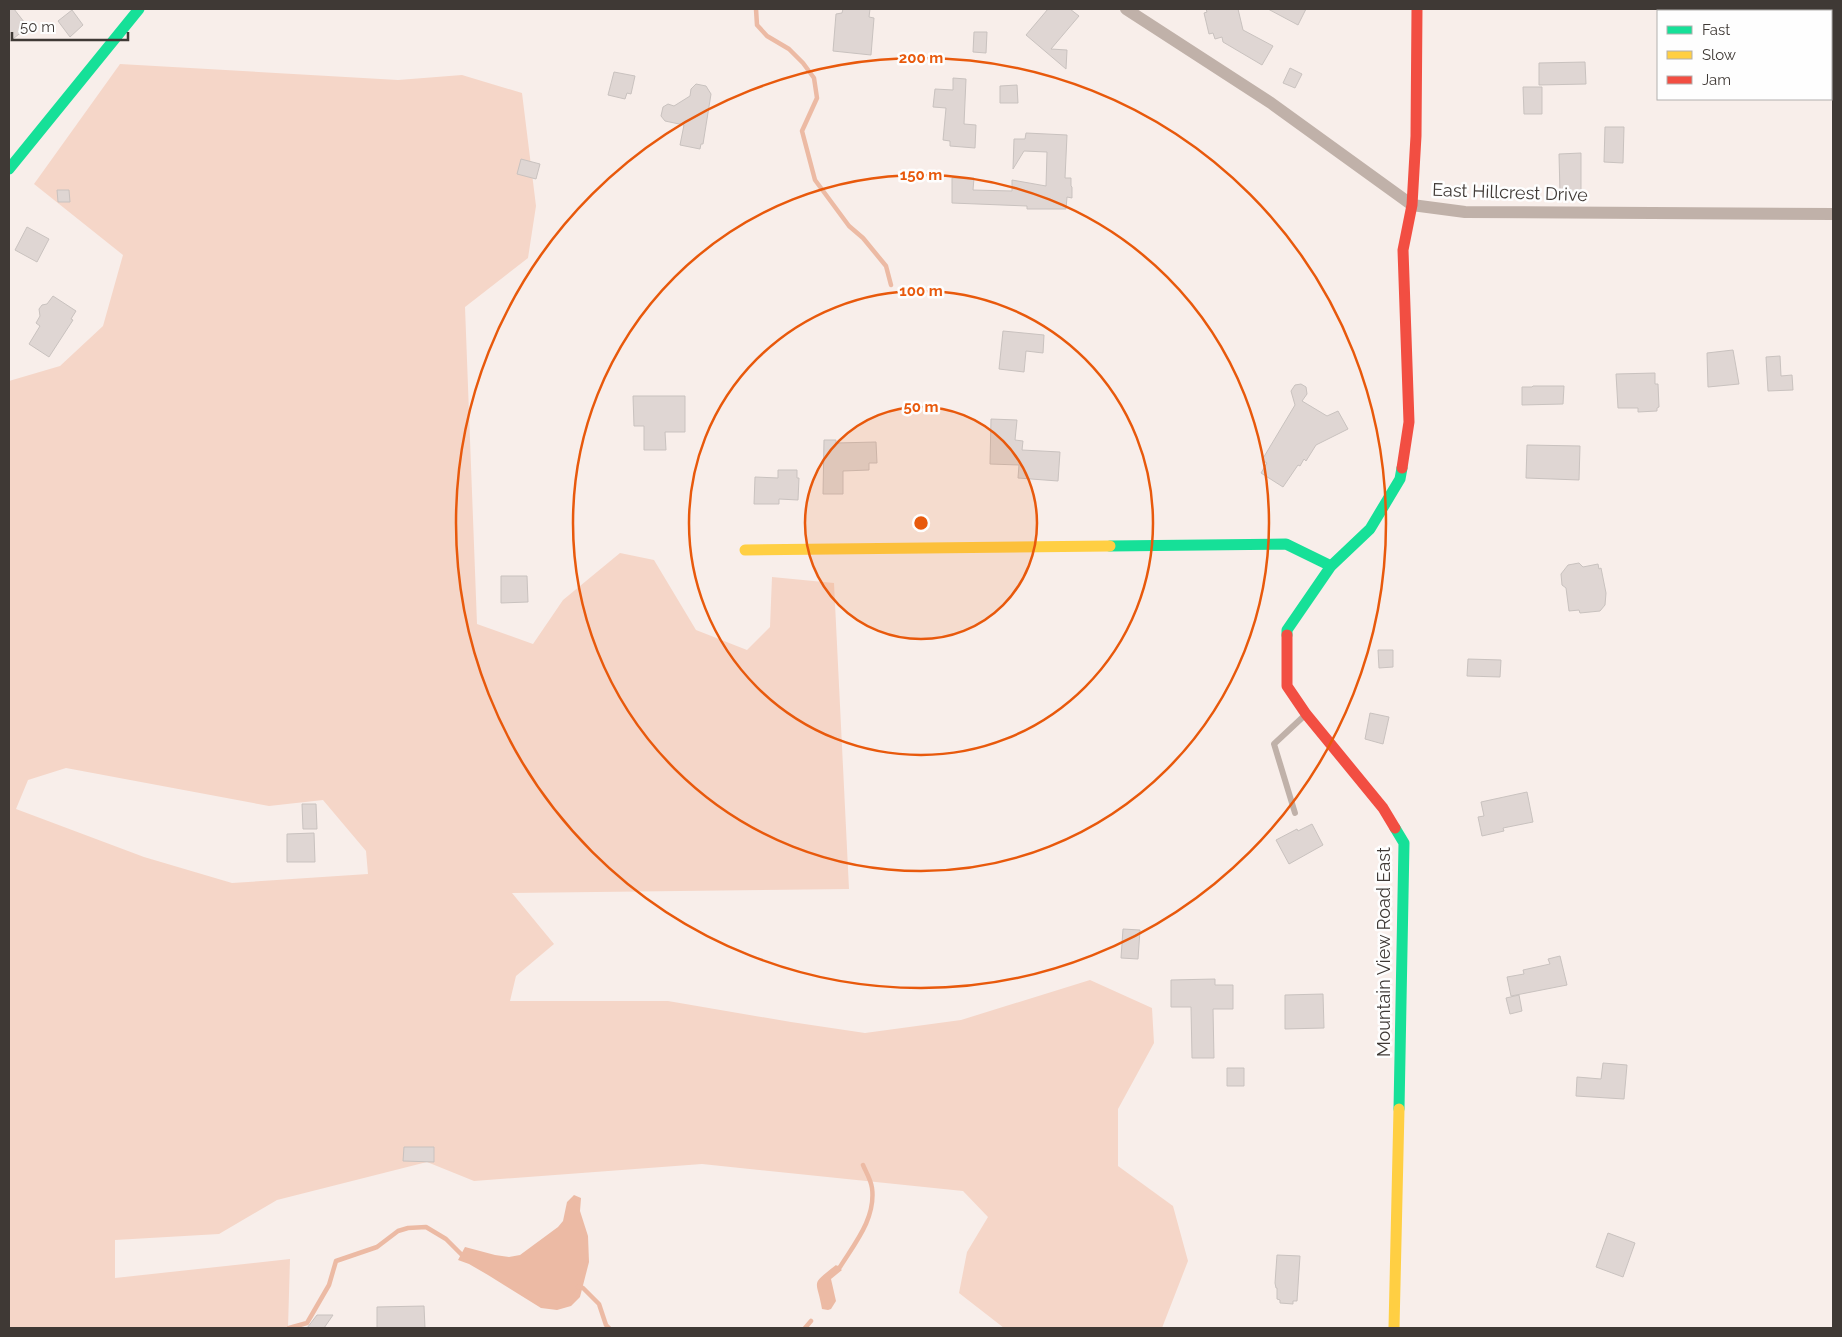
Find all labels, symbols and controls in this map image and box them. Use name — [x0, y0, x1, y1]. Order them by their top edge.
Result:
scale bar — [12, 10, 129, 42]
legend — [1657, 10, 1832, 100]
text: 50 m — [20, 18, 55, 36]
text: Fast — [1702, 21, 1730, 39]
text: Slow — [1702, 46, 1736, 64]
text: 200 m — [899, 49, 943, 67]
text: Jam — [1702, 71, 1731, 89]
text: 150 m — [900, 166, 942, 184]
street label: East Hillcrest Drive — [1432, 179, 1589, 205]
text: 100 m — [899, 282, 943, 300]
text: 50 m — [903, 398, 939, 416]
centre of rings — [912, 514, 930, 532]
street label: Mountain View Road East — [1373, 847, 1394, 1057]

